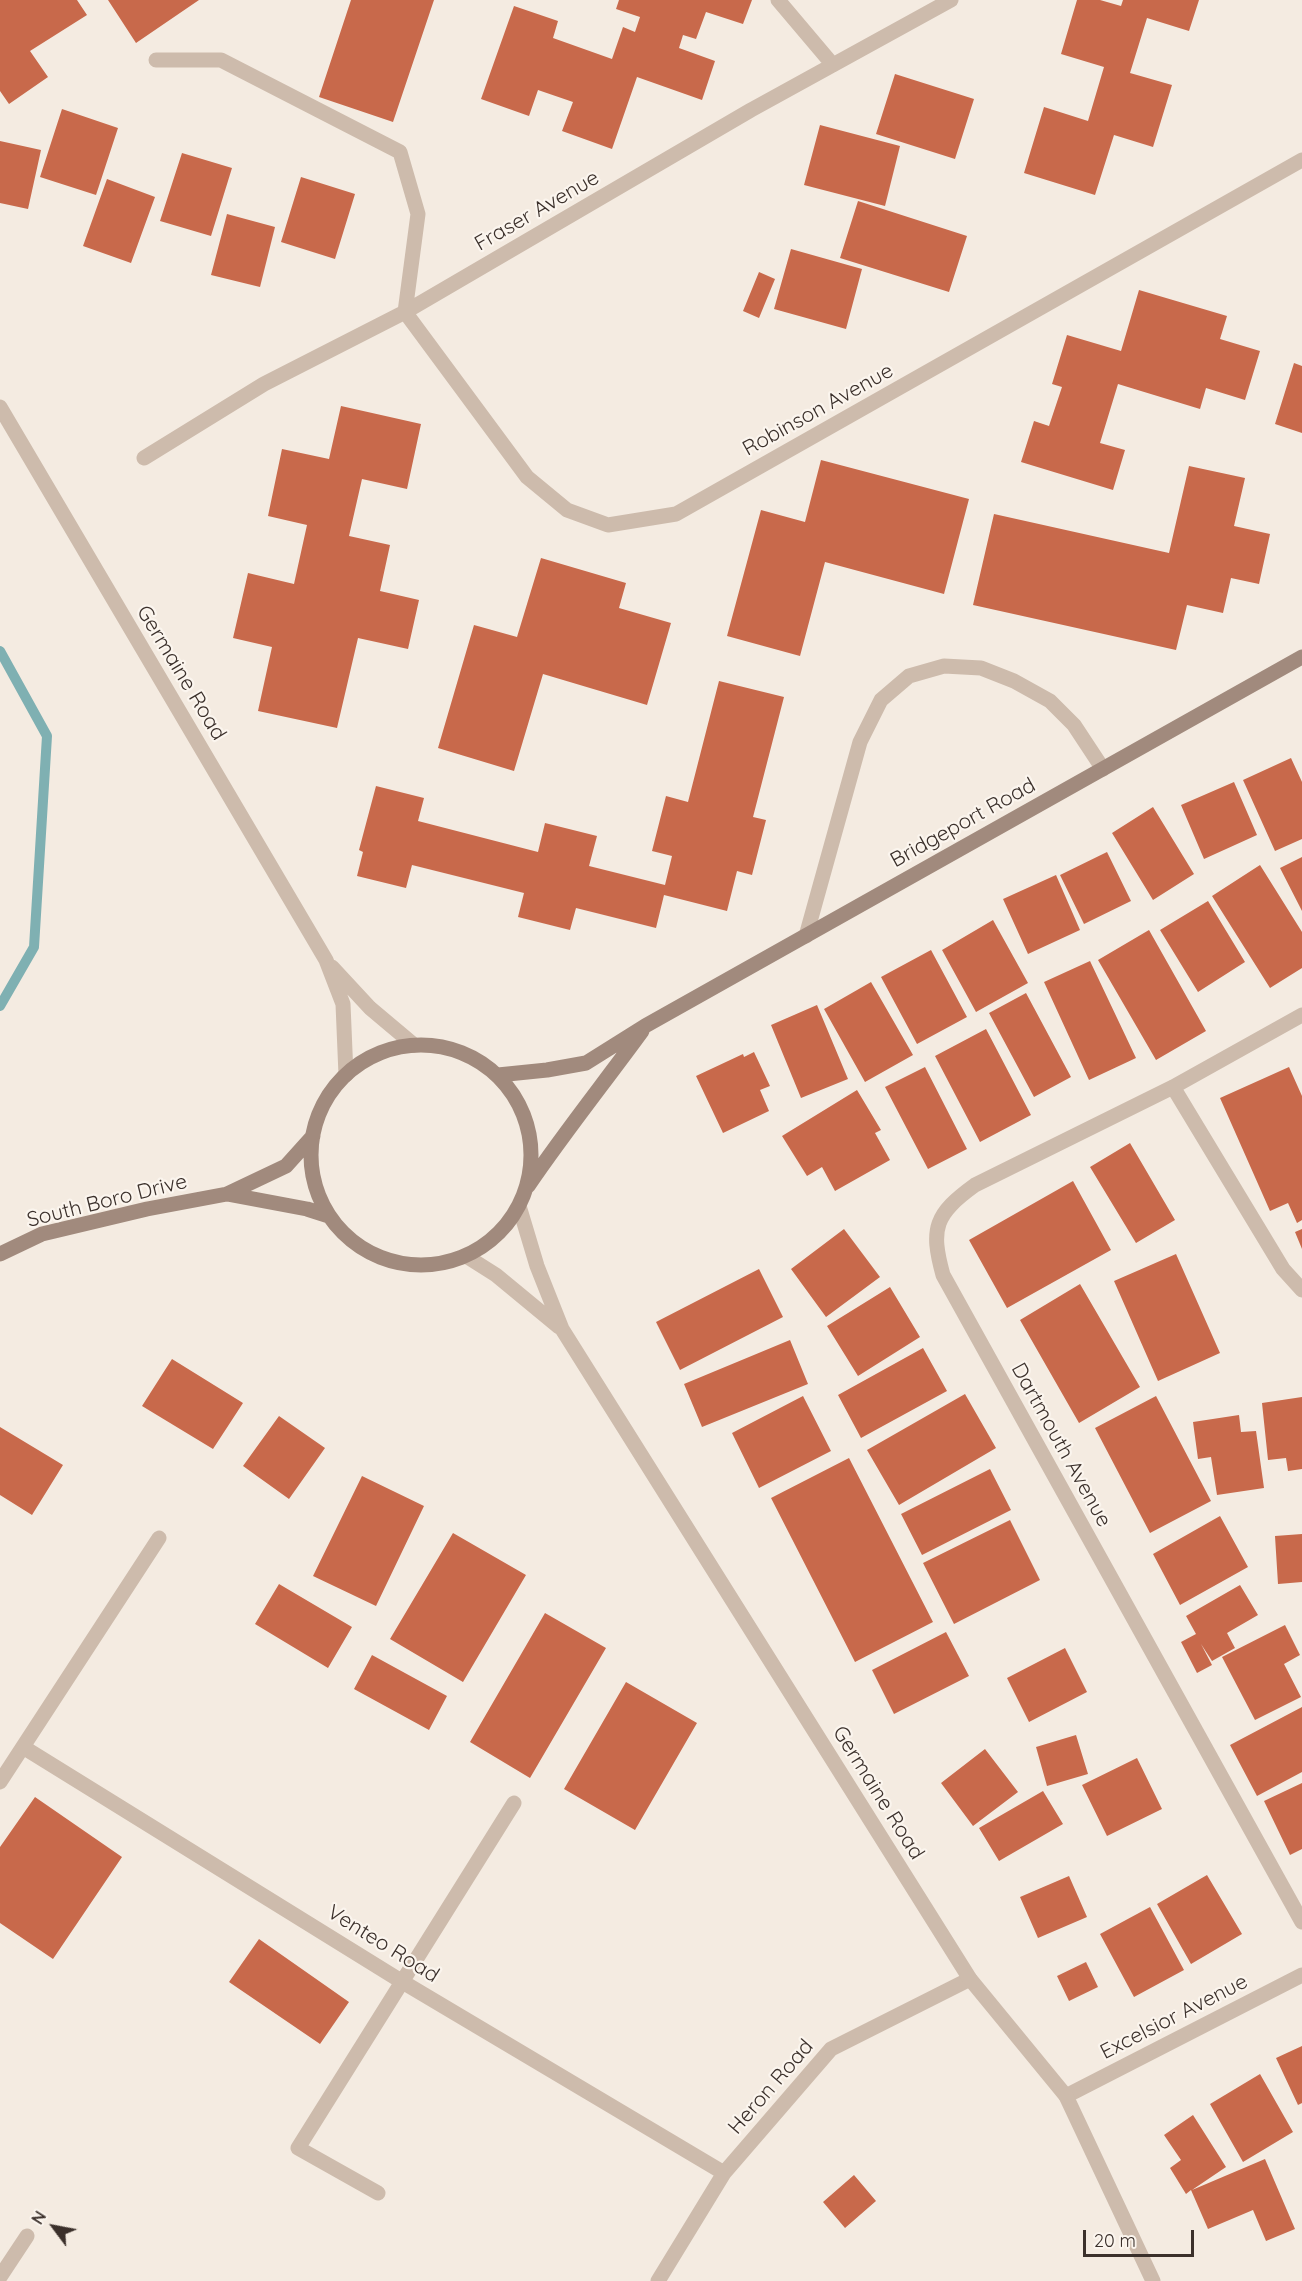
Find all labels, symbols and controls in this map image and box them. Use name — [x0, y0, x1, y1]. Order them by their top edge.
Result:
street label: Fraser Avenue — [470, 165, 604, 257]
street label: Robinson Avenue — [738, 358, 898, 462]
street label: Germaine Road — [131, 601, 231, 745]
street label: Bridgeport Road — [886, 773, 1040, 873]
street label: South Boro Drive — [24, 1169, 190, 1233]
street label: Dartmouth Avenue — [1006, 1359, 1116, 1531]
street label: Germaine Road — [827, 1722, 929, 1864]
street label: Venteo Road — [323, 1900, 443, 1988]
street label: Excelsior Avenue — [1096, 1969, 1252, 2065]
street label: Heron Road — [723, 2034, 819, 2140]
north arrow — [24, 2197, 84, 2257]
text: N — [27, 2207, 50, 2228]
scale bar — [1086, 2218, 1197, 2256]
text: 20 m — [1094, 2229, 1136, 2252]

